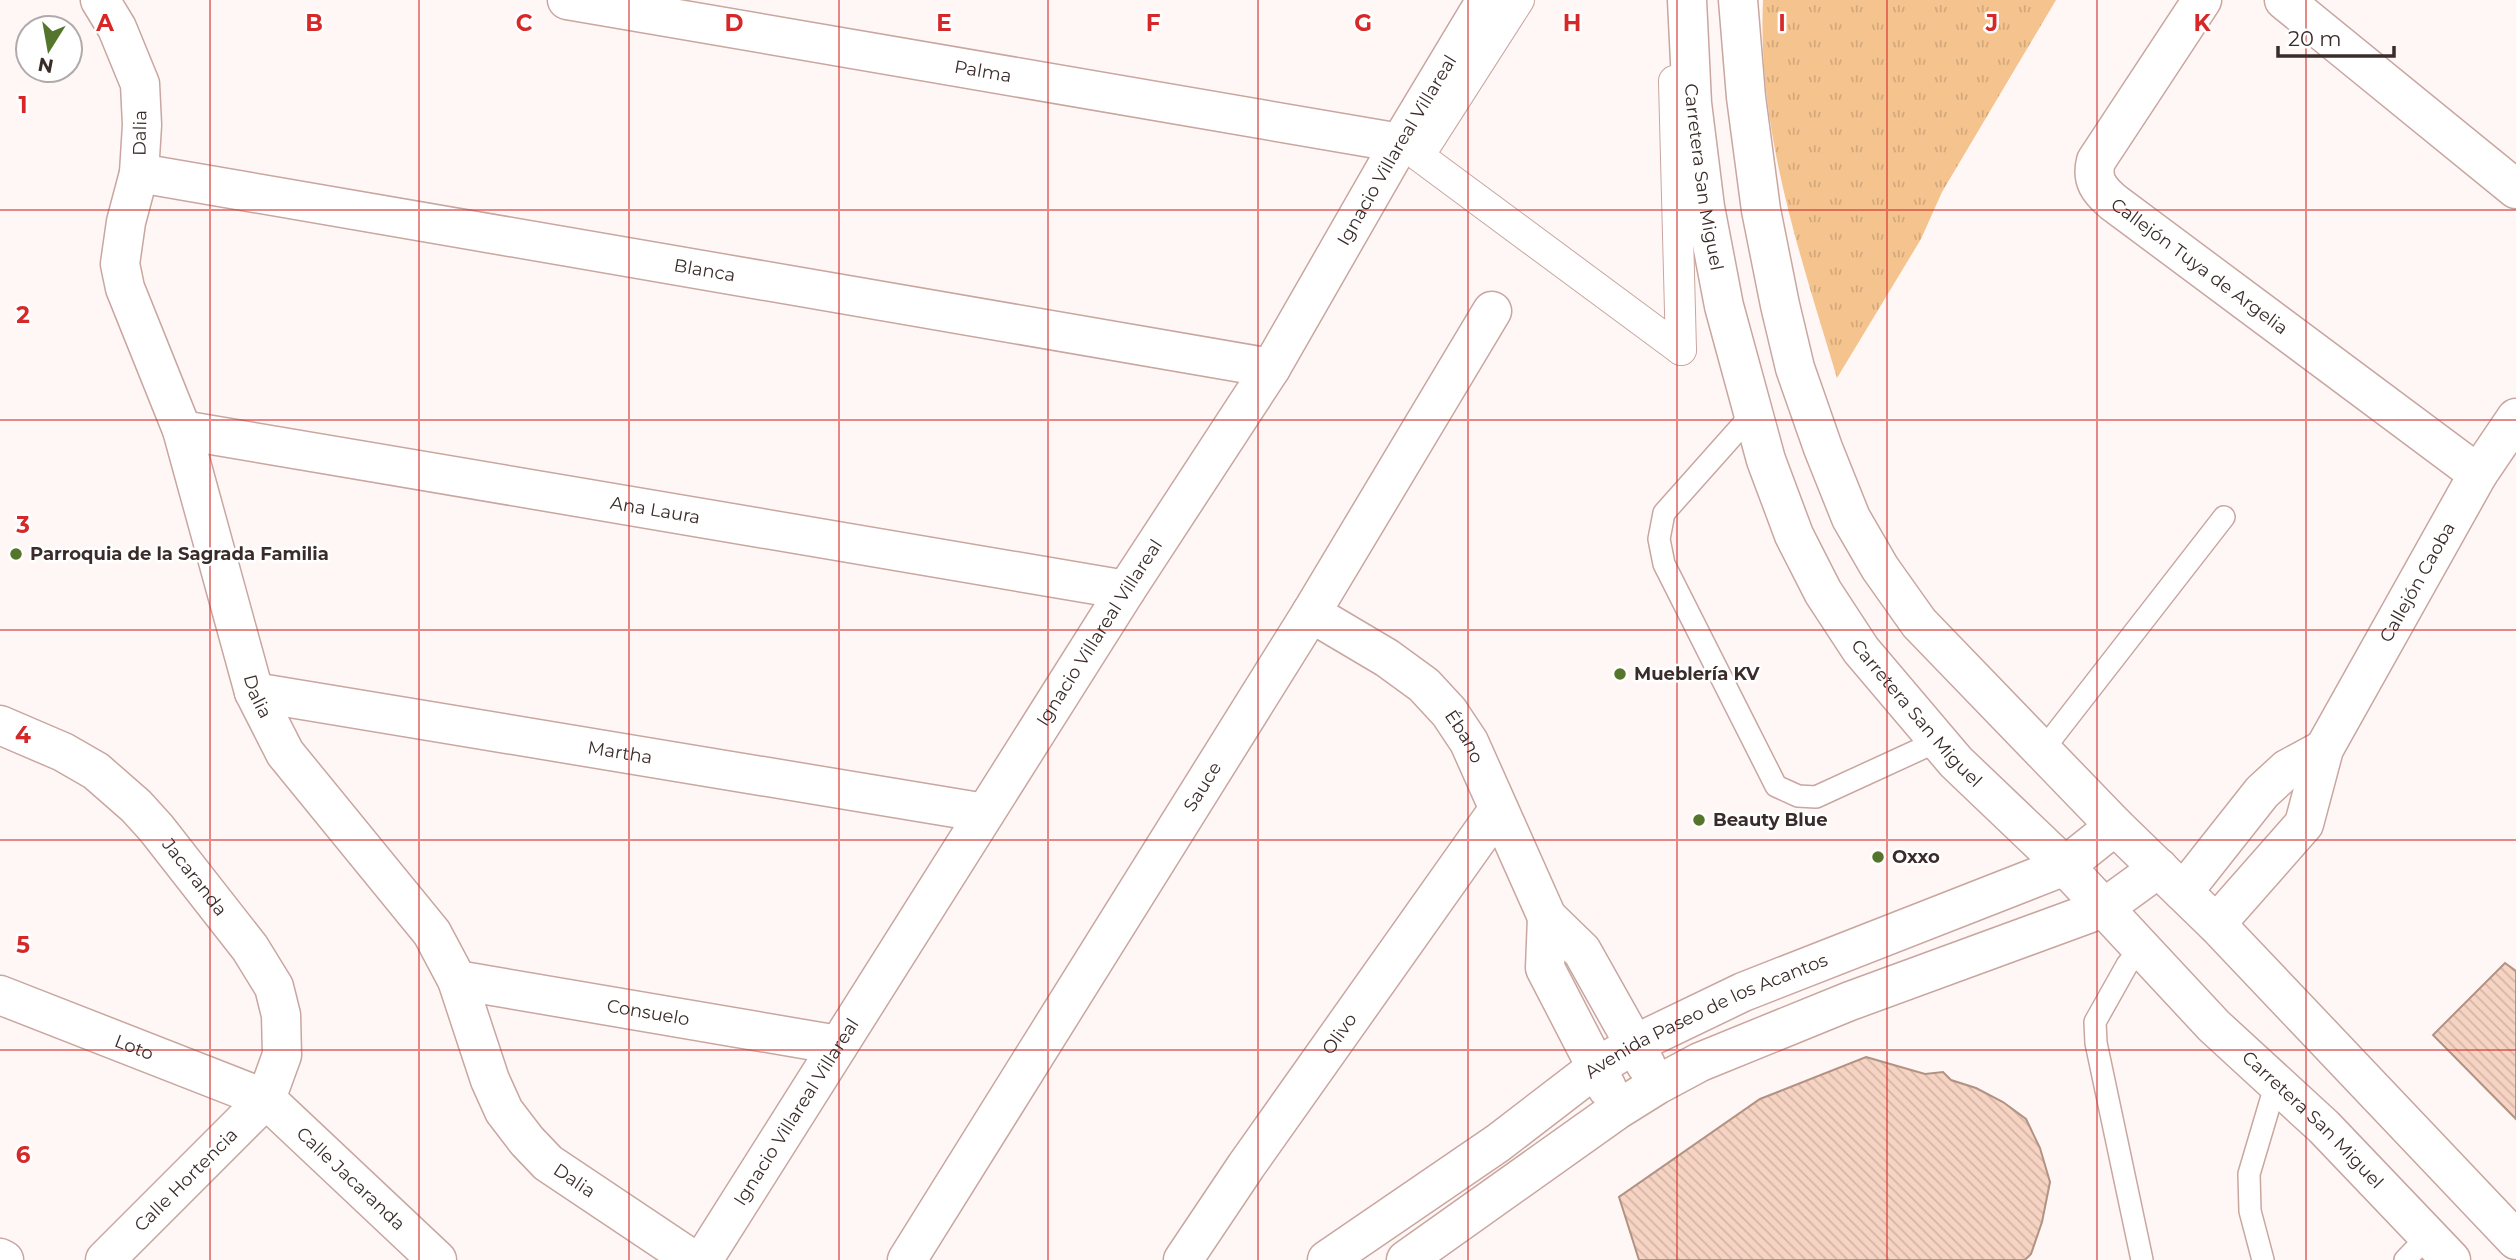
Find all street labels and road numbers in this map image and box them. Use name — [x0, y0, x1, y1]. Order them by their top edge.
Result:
street label: Ignacio Villareal Villareal — [1333, 51, 1461, 249]
street label: Palma — [953, 56, 1013, 87]
street label: Carretera San Miguel — [1680, 83, 1728, 272]
street label: Dalia — [129, 110, 151, 156]
street label: Callejón Tuya de Argelia — [2107, 193, 2292, 339]
street label: Blanca — [672, 254, 737, 287]
street label: Ana Laura — [609, 492, 702, 529]
street label: Callejón Caoba — [2375, 518, 2460, 646]
street label: Ignacio Villareal Villareal — [1032, 535, 1167, 730]
street label: Carretera San Miguel — [1846, 636, 1987, 792]
street label: Dalia — [239, 672, 277, 722]
street label: Ébano — [1440, 706, 1488, 767]
street label: Martha — [586, 736, 654, 769]
street label: Sauce — [1179, 758, 1226, 816]
street label: Jacaranda — [157, 833, 232, 920]
street label: Avenida Paseo de los Acantos — [1581, 949, 1831, 1083]
street label: Consuelo — [605, 995, 691, 1031]
street label: Olivo — [1317, 1009, 1362, 1059]
street label: Ignacio Villareal Villareal — [729, 1014, 864, 1210]
street label: Loto — [111, 1030, 157, 1065]
street label: Carretera San Miguel — [2237, 1046, 2388, 1193]
street label: Calle Jacaranda — [292, 1122, 410, 1235]
street label: Calle Hortencia — [130, 1124, 242, 1236]
street label: Dalia — [549, 1159, 599, 1202]

